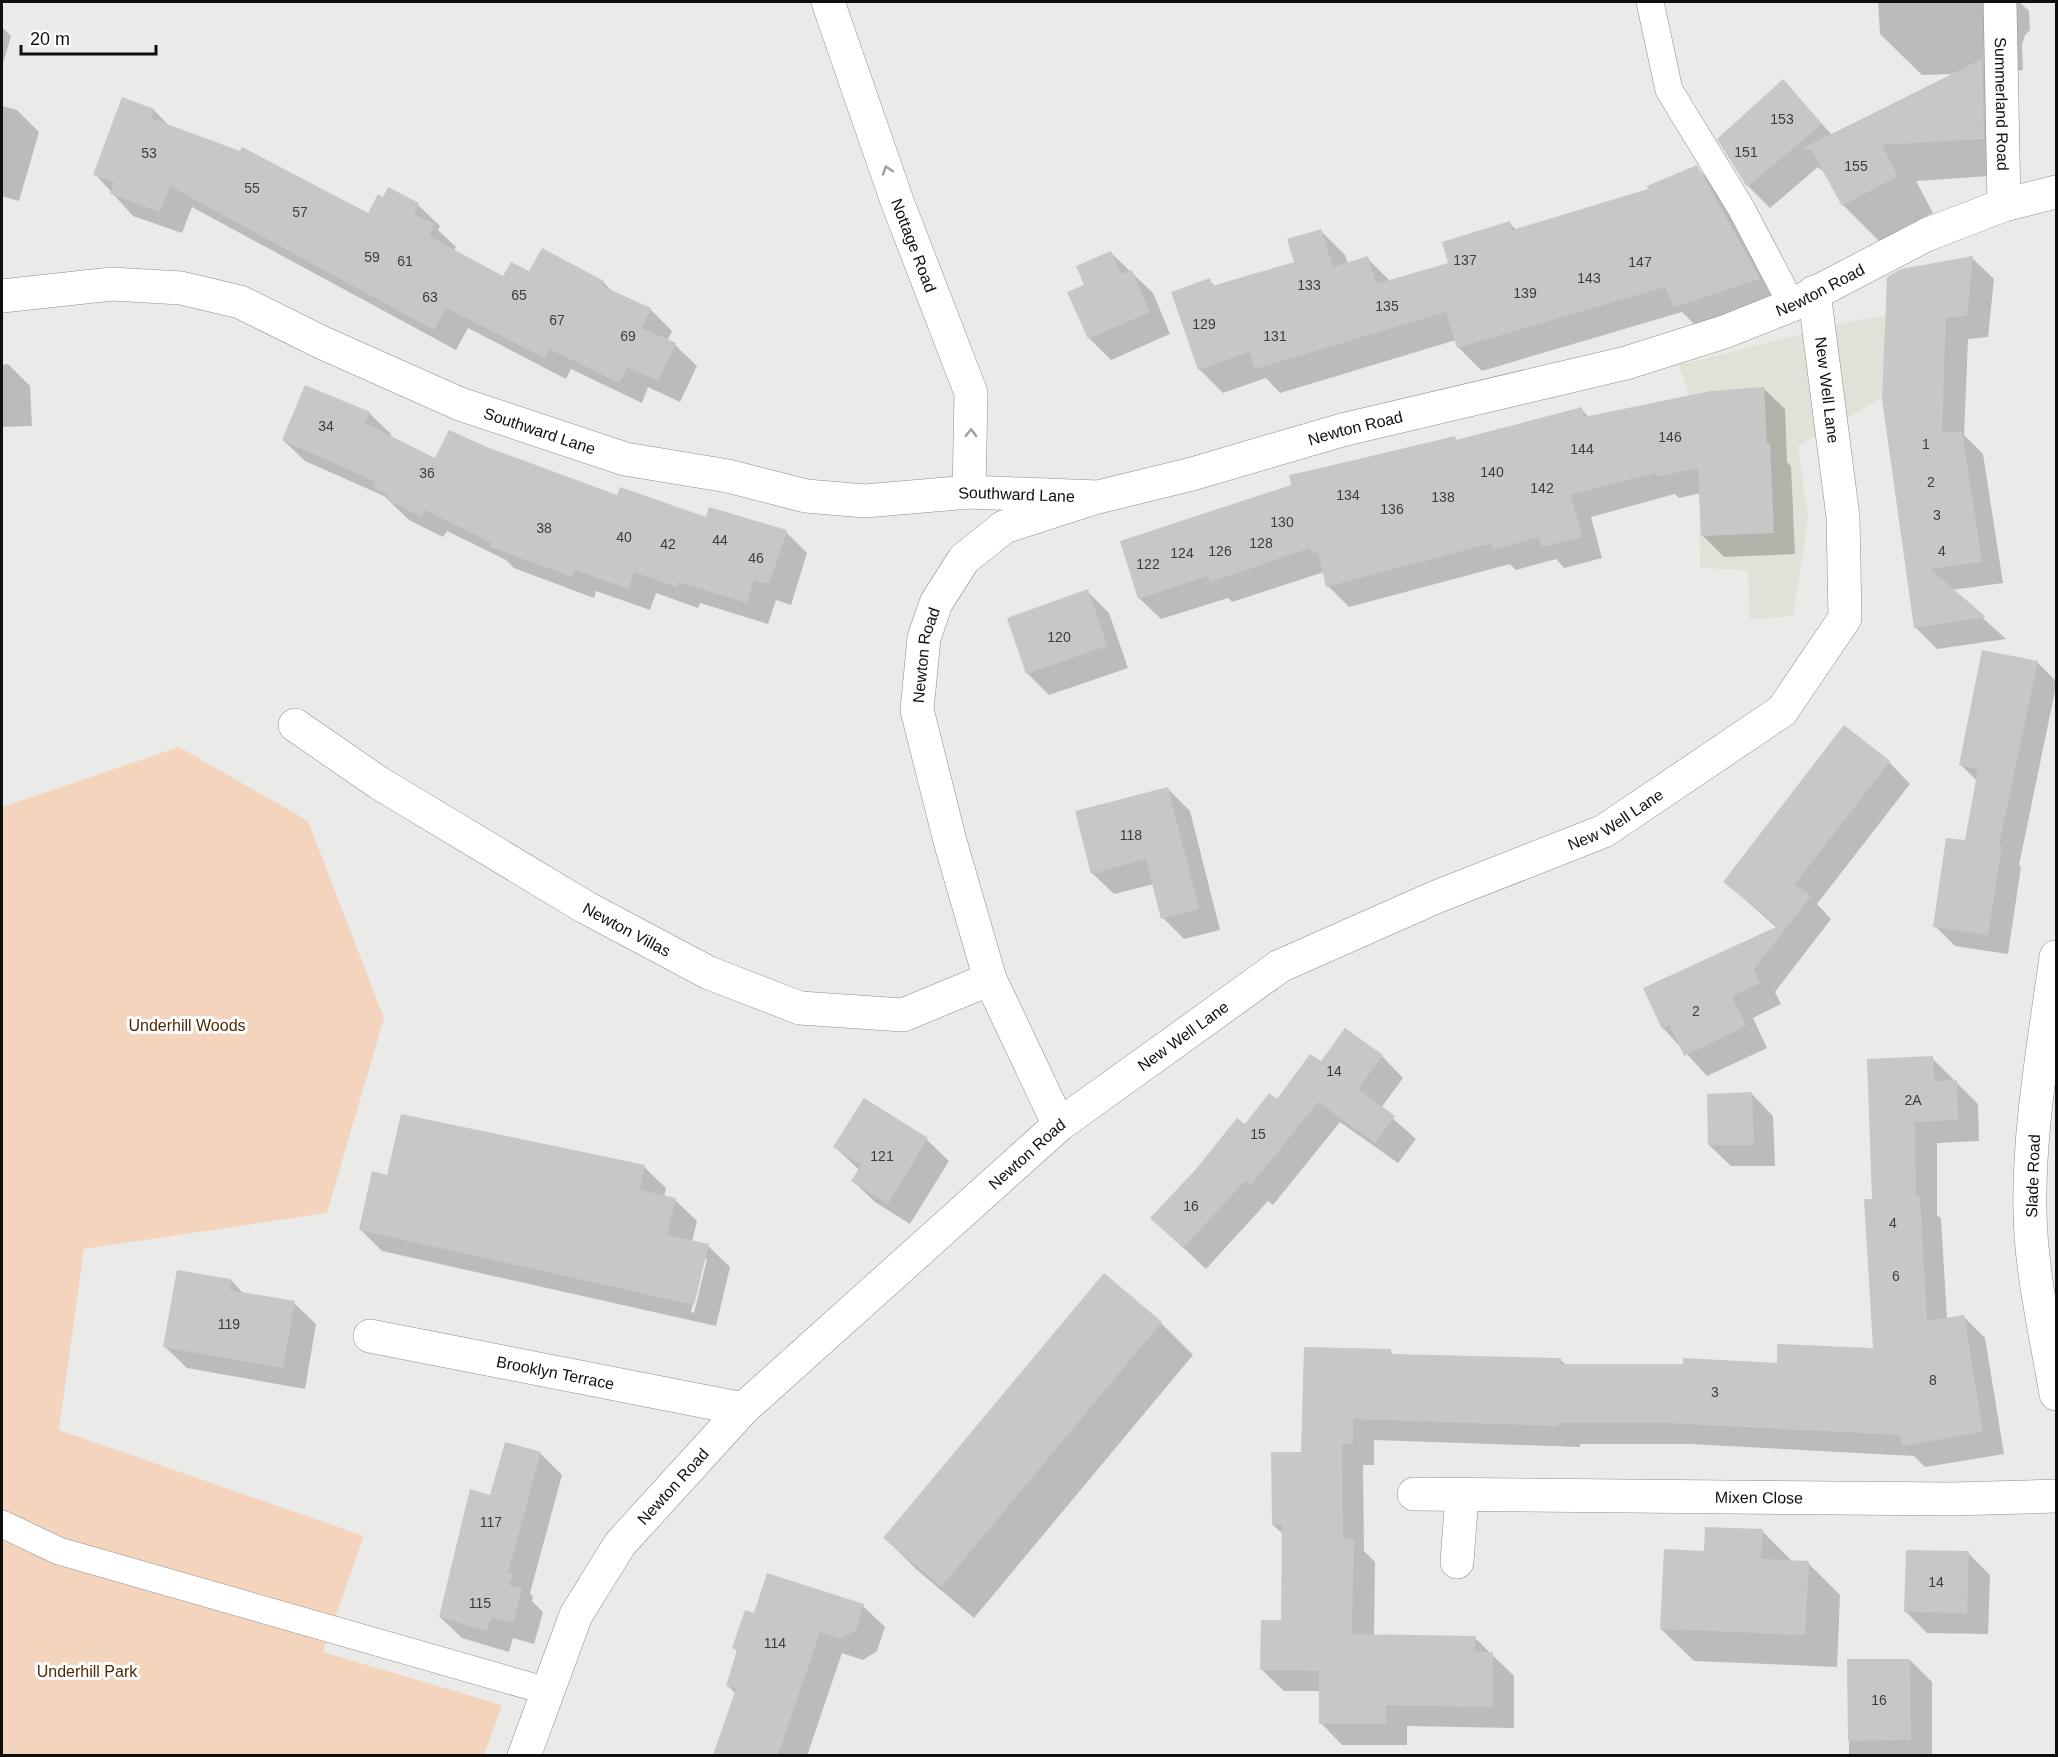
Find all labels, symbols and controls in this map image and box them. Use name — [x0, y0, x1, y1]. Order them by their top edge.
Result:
scale bar — [21, 18, 156, 56]
text: 20 m — [30, 29, 70, 49]
street label: Summerland Road — [1992, 37, 2012, 171]
house number: 153 — [1770, 111, 1794, 127]
house number: 151 — [1734, 144, 1758, 160]
house number: 53 — [141, 145, 157, 161]
house number: 155 — [1844, 158, 1868, 174]
one-way arrow — [881, 165, 894, 176]
house number: 55 — [244, 180, 260, 196]
street label: Nottage Road — [888, 196, 940, 294]
house number: 57 — [292, 204, 308, 220]
house number: 59 — [364, 249, 380, 265]
house number: 137 — [1453, 252, 1477, 268]
house number: 61 — [397, 253, 413, 269]
house number: 147 — [1628, 254, 1652, 270]
street label: Newton Road — [1773, 260, 1867, 319]
house number: 143 — [1577, 270, 1601, 286]
house number: 133 — [1297, 277, 1321, 293]
house number: 139 — [1513, 285, 1537, 301]
house number: 65 — [511, 287, 527, 303]
house number: 63 — [422, 289, 438, 305]
house number: 135 — [1375, 298, 1399, 314]
house number: 67 — [549, 312, 565, 328]
house number: 129 — [1192, 316, 1216, 332]
house number: 69 — [620, 328, 636, 344]
house number: 131 — [1263, 328, 1287, 344]
street label: New Well Lane — [1812, 336, 1842, 444]
street label: Southward Lane — [482, 404, 598, 457]
street label: Newton Road — [1306, 408, 1404, 448]
house number: 34 — [318, 418, 334, 434]
one-way arrow — [964, 429, 977, 438]
house number: 146 — [1658, 429, 1682, 445]
house number: 1 — [1922, 436, 1930, 452]
house number: 144 — [1570, 441, 1594, 457]
house number: 140 — [1480, 464, 1504, 480]
house number: 36 — [419, 465, 435, 481]
house number: 2 — [1927, 474, 1935, 490]
house number: 142 — [1530, 480, 1554, 496]
street label: Southward Lane — [958, 484, 1075, 505]
house number: 134 — [1336, 487, 1360, 503]
house number: 138 — [1431, 489, 1455, 505]
house number: 136 — [1380, 501, 1404, 517]
house number: 3 — [1933, 507, 1941, 523]
house number: 130 — [1270, 514, 1294, 530]
house number: 38 — [536, 520, 552, 536]
house number: 40 — [616, 529, 632, 545]
house number: 44 — [712, 532, 728, 548]
house number: 128 — [1249, 535, 1273, 551]
house number: 42 — [660, 536, 676, 552]
house number: 126 — [1208, 543, 1232, 559]
house number: 4 — [1938, 543, 1946, 559]
house number: 124 — [1170, 545, 1194, 561]
house number: 46 — [748, 550, 764, 566]
house number: 122 — [1136, 556, 1160, 572]
street label: Newton Road — [909, 605, 942, 704]
house number: 120 — [1047, 629, 1071, 645]
street label: New Well Lane — [1565, 785, 1666, 853]
house number: 118 — [1120, 827, 1142, 843]
street label: Newton Villas — [580, 899, 674, 960]
street label: New Well Lane — [1134, 998, 1232, 1074]
house number: 2 — [1692, 1003, 1700, 1019]
park label: Underhill Woods — [128, 1017, 246, 1034]
house number: 14 — [1326, 1063, 1342, 1079]
house number: 2A — [1904, 1092, 1922, 1108]
street label: Newton Road — [985, 1115, 1068, 1193]
house number: 15 — [1250, 1126, 1266, 1142]
street label: Slade Road — [2023, 1134, 2043, 1218]
house number: 121 — [870, 1148, 894, 1164]
house number: 16 — [1183, 1198, 1199, 1214]
house number: 4 — [1889, 1215, 1897, 1231]
house number: 6 — [1892, 1268, 1900, 1284]
house number: 119 — [218, 1316, 240, 1332]
street label: Brooklyn Terrace — [495, 1352, 616, 1392]
house number: 8 — [1929, 1372, 1937, 1388]
house number: 3 — [1711, 1384, 1719, 1400]
street label: Newton Road — [634, 1445, 712, 1528]
street label: Mixen Close — [1715, 1488, 1803, 1506]
house number: 117 — [480, 1514, 502, 1530]
house number: 14 — [1928, 1574, 1944, 1590]
house number: 115 — [469, 1595, 491, 1611]
house number: 114 — [764, 1635, 786, 1651]
park label: Underhill Park — [37, 1663, 138, 1680]
house number: 16 — [1871, 1692, 1887, 1708]

